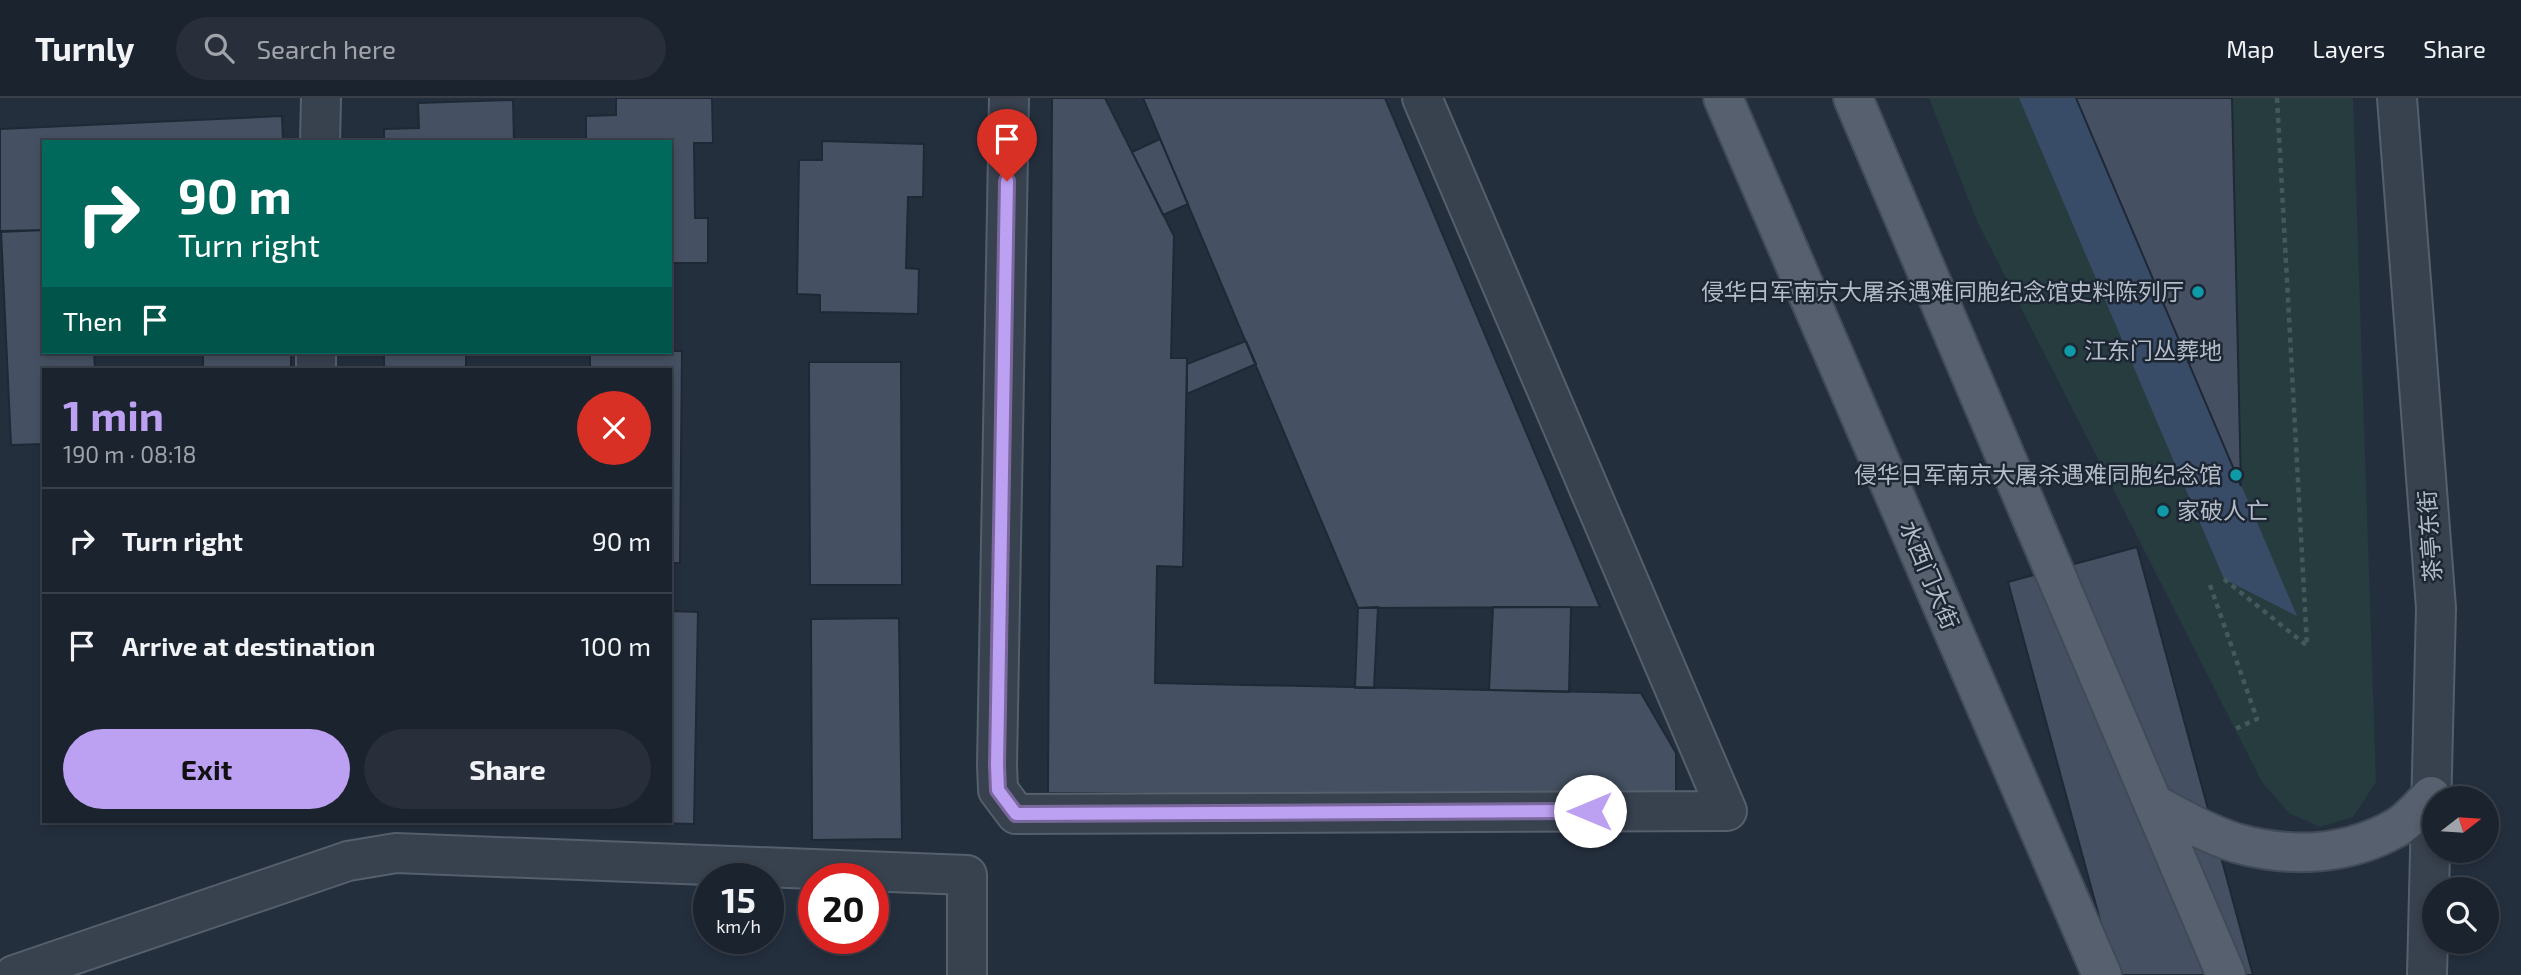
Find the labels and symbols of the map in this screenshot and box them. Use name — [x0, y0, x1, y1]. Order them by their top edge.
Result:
pin — [977, 109, 1037, 181]
place label: 侵华日军南京大屠杀遇难同胞纪念馆史料陈列厅 — [1701, 277, 2184, 305]
marker: 侵华日军南京大屠杀遇难同胞纪念馆史料陈列厅 — [2190, 284, 2206, 300]
place label: 江东门丛葬地 — [2084, 336, 2222, 364]
marker: 江东门丛葬地 — [2062, 343, 2078, 359]
place label: 侵华日军南京大屠杀遇难同胞纪念馆 — [1854, 460, 2222, 488]
marker: 侵华日军南京大屠杀遇难同胞纪念馆 — [2228, 467, 2244, 483]
street label: 茶亭东街 — [2412, 489, 2446, 583]
place label: 家破人亡 — [2177, 496, 2269, 524]
marker: 家破人亡 — [2155, 503, 2171, 519]
street label: 水西门大街 — [1895, 516, 1965, 633]
position arrow — [1553, 774, 1627, 848]
north arrow — [2422, 786, 2499, 863]
speed limit sign: 20 — [798, 863, 889, 954]

